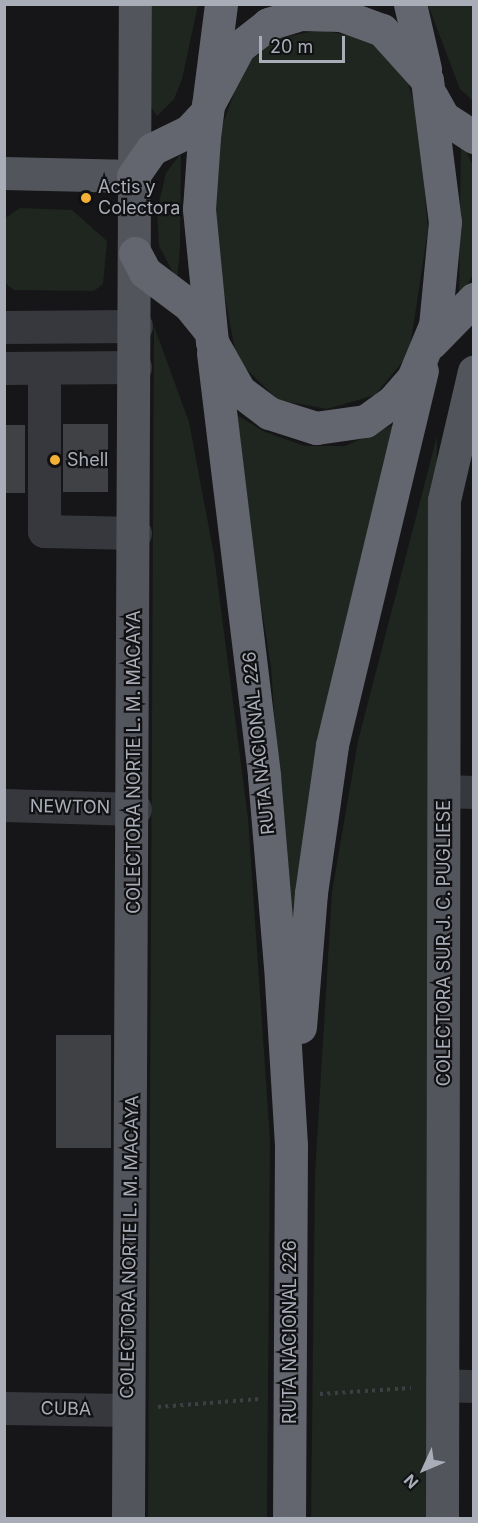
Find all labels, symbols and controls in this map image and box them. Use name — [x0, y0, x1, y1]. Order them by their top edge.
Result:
scale bar — [262, 24, 348, 62]
text: 20 m — [270, 36, 313, 57]
place label: Actis y Colectora — [98, 177, 180, 219]
marker: Actis y Colectora — [79, 191, 93, 205]
place label: Shell — [67, 449, 108, 471]
marker: Shell — [48, 453, 62, 467]
street label: COLECTORA NORTE L. M. MACAYA — [123, 610, 145, 914]
street label: RUTA NACIONAL 226 — [239, 650, 279, 836]
street label: NEWTON — [30, 795, 110, 819]
street label: COLECTORA SUR J. C. PUGLIESE — [433, 800, 455, 1086]
street label: COLECTORA NORTE L. M. MACAYA — [117, 1095, 143, 1399]
street label: RUTA NACIONAL 226 — [279, 1240, 301, 1424]
street label: CUBA — [40, 1398, 92, 1420]
north arrow — [394, 1439, 454, 1499]
text: N — [400, 1470, 422, 1493]

